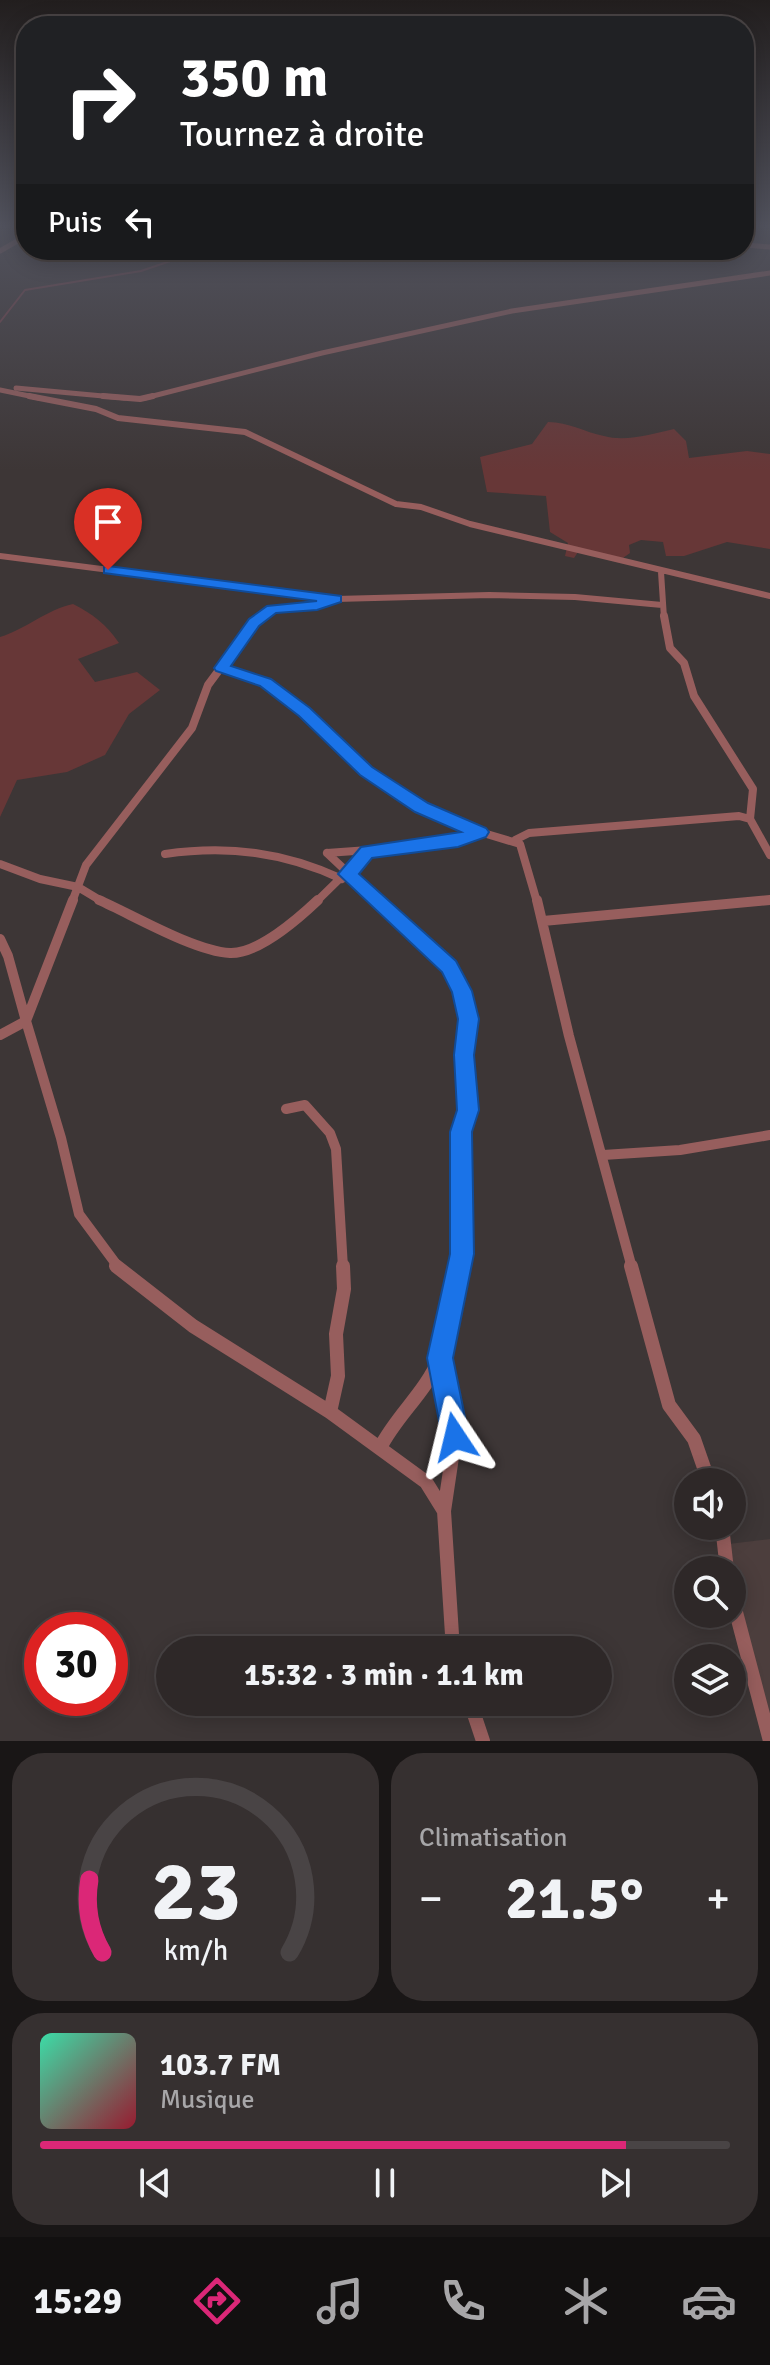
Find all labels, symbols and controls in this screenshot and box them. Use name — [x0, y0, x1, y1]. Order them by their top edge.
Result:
text: 350 m — [180, 43, 328, 112]
icon: right — [48, 48, 152, 152]
text: Tournez à droite — [180, 112, 424, 157]
icon: left — [118, 200, 162, 244]
text: Puis — [48, 204, 102, 241]
pin — [74, 488, 142, 570]
icon: arrive — [86, 500, 130, 544]
position arrow — [413, 1395, 497, 1479]
map controls — [674, 1468, 746, 1716]
button: sound — [674, 1468, 746, 1540]
button: search — [674, 1556, 746, 1628]
speed limit sign: 30 — [24, 1612, 128, 1716]
button: layers — [674, 1644, 746, 1716]
text: 15:32 · 3 min · 1.1 km — [244, 1657, 524, 1694]
text: Climatisation — [419, 1822, 568, 1854]
text: 23 — [151, 1841, 240, 1943]
text: 21.5° — [505, 1862, 644, 1936]
text: − — [419, 1872, 443, 1926]
text: + — [706, 1872, 730, 1926]
text: km/h — [163, 1933, 228, 1968]
text: 103.7 FM — [160, 2047, 281, 2084]
text: Musique — [160, 2084, 255, 2116]
icon: previous — [133, 2161, 177, 2205]
icon: pause — [363, 2161, 407, 2205]
icon: next — [593, 2161, 637, 2205]
icon: directions — [189, 2273, 245, 2329]
icon: music — [312, 2273, 368, 2329]
icon: phone — [435, 2273, 491, 2329]
icon: climate — [558, 2273, 614, 2329]
icon: car — [681, 2273, 737, 2329]
text: 15:29 — [33, 2279, 122, 2324]

